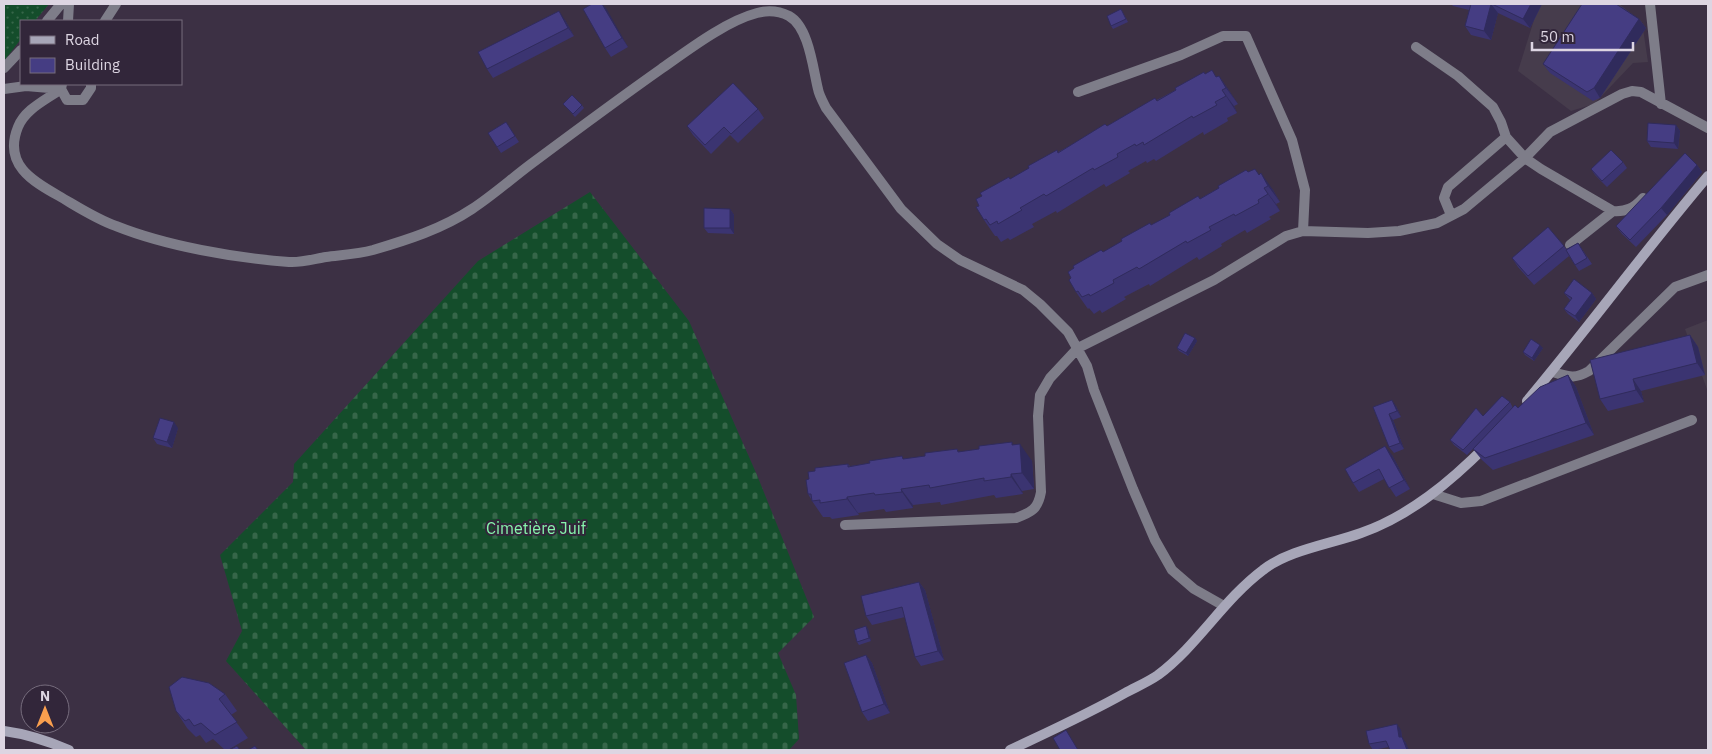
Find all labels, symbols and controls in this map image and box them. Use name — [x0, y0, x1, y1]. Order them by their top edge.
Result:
legend — [20, 20, 182, 85]
scale bar — [1532, 20, 1633, 52]
text: 50 m — [1540, 27, 1575, 46]
text: Road — [65, 30, 100, 49]
text: Building — [65, 55, 120, 74]
park label: Cimetière Juif — [486, 518, 586, 538]
north arrow — [20, 684, 70, 734]
text: N — [40, 687, 50, 705]

